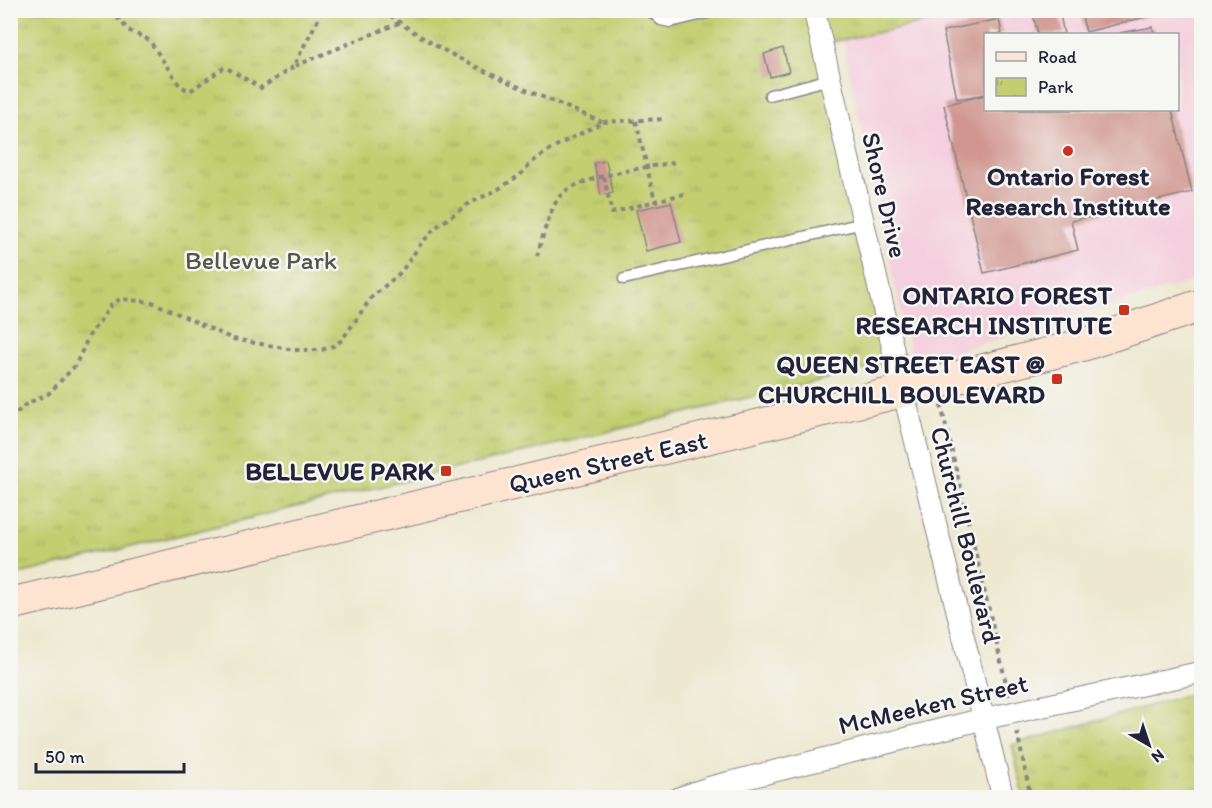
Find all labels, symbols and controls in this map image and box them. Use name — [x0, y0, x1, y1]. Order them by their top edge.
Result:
legend — [984, 33, 1179, 111]
text: Road — [1038, 46, 1077, 68]
text: Park — [1038, 76, 1073, 98]
street label: Shore Drive — [855, 129, 915, 261]
marker: Ontario Forest Research Institute — [1061, 144, 1075, 158]
place label: Ontario Forest Research Institute — [965, 160, 1171, 222]
park label: Bellevue Park — [185, 244, 337, 276]
place label: ONTARIO FOREST RESEARCH INSTITUTE — [856, 279, 1112, 341]
marker: ONTARIO FOREST RESEARCH INSTITUTE — [1117, 303, 1131, 317]
place label: QUEEN STREET EAST @ CHURCHILL BOULEVARD — [758, 348, 1045, 410]
marker: QUEEN STREET EAST @ CHURCHILL BOULEVARD — [1050, 372, 1064, 386]
street label: Churchill Boulevard — [924, 423, 1009, 647]
street label: Queen Street East — [506, 424, 711, 500]
place label: BELLEVUE PARK — [245, 455, 434, 487]
marker: BELLEVUE PARK — [439, 464, 453, 478]
street label: McMeeken Street — [835, 667, 1031, 741]
north arrow — [1119, 715, 1179, 775]
scale bar — [36, 736, 184, 774]
text: N — [1148, 745, 1168, 767]
text: 50 m — [45, 746, 85, 768]

